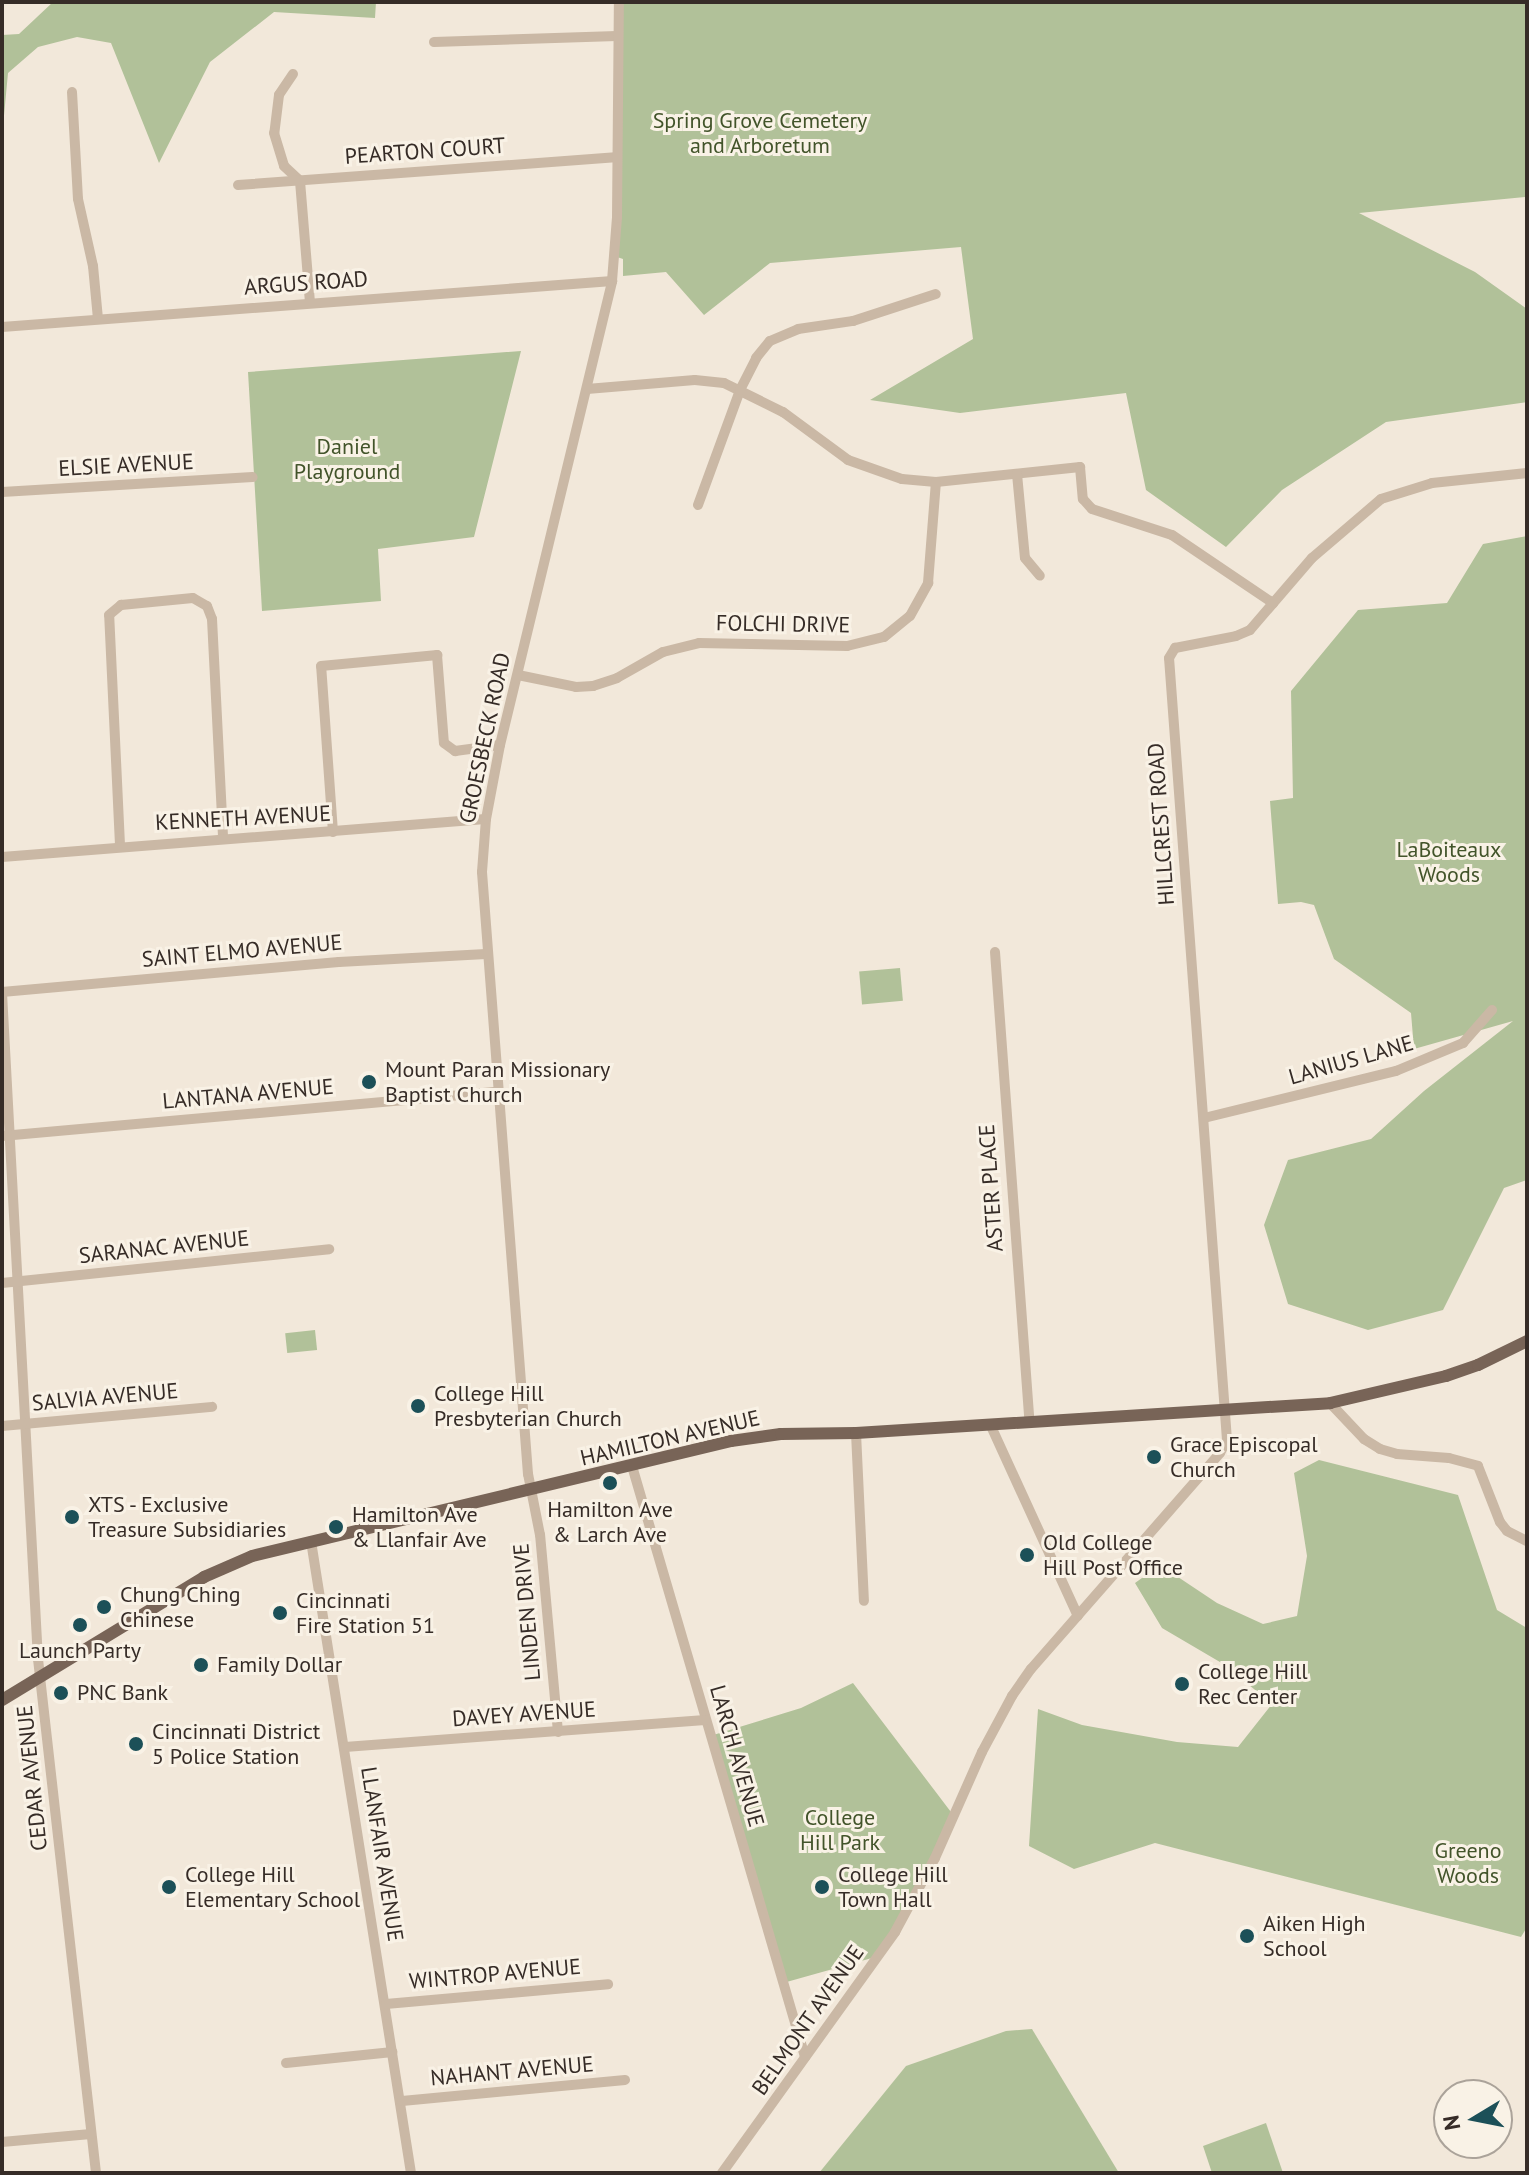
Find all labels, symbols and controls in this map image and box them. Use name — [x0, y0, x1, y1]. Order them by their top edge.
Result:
park label: Spring Grove Cemetery and Arboretum — [653, 107, 867, 158]
street label: PEARTON COURT — [344, 132, 506, 170]
street label: ARGUS ROAD — [243, 265, 369, 301]
park label: Daniel Playground — [294, 433, 400, 484]
street label: ELSIE AVENUE — [57, 448, 195, 482]
street label: FOLCHI DRIVE — [716, 610, 850, 638]
street label: GROESBECK ROAD — [454, 650, 516, 826]
street label: HILLCREST ROAD — [1142, 741, 1180, 907]
street label: KENNETH AVENUE — [154, 800, 332, 836]
park label: LaBoiteaux Woods — [1397, 836, 1501, 888]
street label: SAINT ELMO AVENUE — [140, 929, 344, 973]
street label: LANIUS LANE — [1286, 1030, 1416, 1090]
place label: Mount Paran Missionary Baptist Church — [385, 1056, 610, 1108]
street label: LANTANA AVENUE — [160, 1073, 336, 1115]
marker: Mount Paran Missionary Baptist Church — [360, 1073, 378, 1091]
street label: ASTER PLACE — [973, 1123, 1009, 1253]
street label: SARANAC AVENUE — [77, 1225, 251, 1269]
street label: SALVIA AVENUE — [30, 1377, 180, 1417]
place label: College Hill Presbyterian Church — [434, 1380, 622, 1432]
marker: College Hill Presbyterian Church — [409, 1397, 427, 1415]
street label: HAMILTON AVENUE — [577, 1404, 763, 1472]
place label: Grace Episcopal Church — [1170, 1431, 1318, 1482]
marker: Grace Episcopal Church — [1145, 1448, 1163, 1466]
marker: Hamilton Ave & Larch Ave — [601, 1474, 619, 1492]
place label: XTS - Exclusive Treasure Subsidiaries — [88, 1491, 286, 1542]
place label: Hamilton Ave & Larch Ave — [547, 1496, 673, 1548]
place label: Hamilton Ave & Llanfair Ave — [352, 1501, 487, 1552]
marker: XTS - Exclusive Treasure Subsidiaries — [63, 1508, 81, 1526]
marker: Hamilton Ave & Llanfair Ave — [327, 1518, 345, 1536]
place label: Old College Hill Post Office — [1043, 1529, 1183, 1580]
street label: LINDEN DRIVE — [508, 1542, 546, 1682]
marker: Old College Hill Post Office — [1018, 1546, 1036, 1564]
place label: Chung Ching Chinese — [120, 1581, 241, 1632]
place label: Cincinnati Fire Station 51 — [296, 1587, 435, 1638]
marker: Chung Ching Chinese — [95, 1598, 113, 1616]
marker: Cincinnati Fire Station 51 — [271, 1604, 289, 1622]
marker: Launch Party — [71, 1616, 89, 1634]
place label: Launch Party — [19, 1638, 141, 1664]
place label: Family Dollar — [217, 1652, 343, 1678]
marker: Family Dollar — [192, 1656, 210, 1674]
place label: College Hill Rec Center — [1198, 1658, 1308, 1710]
marker: College Hill Rec Center — [1173, 1675, 1191, 1693]
place label: PNC Bank — [77, 1680, 169, 1706]
street label: LARCH AVENUE — [704, 1682, 770, 1830]
marker: PNC Bank — [52, 1684, 70, 1702]
street label: DAVEY AVENUE — [451, 1696, 597, 1732]
street label: CEDAR AVENUE — [11, 1703, 53, 1853]
place label: Cincinnati District 5 Police Station — [152, 1718, 320, 1770]
marker: Cincinnati District 5 Police Station — [127, 1735, 145, 1753]
street label: LLANFAIR AVENUE — [355, 1764, 409, 1944]
park label: College Hill Park — [800, 1804, 880, 1856]
park label: Greeno Woods — [1435, 1837, 1501, 1888]
place label: College Hill Elementary School — [185, 1861, 361, 1912]
place label: College Hill Town Hall — [838, 1861, 948, 1912]
marker: College Hill Elementary School — [160, 1878, 178, 1896]
marker: College Hill Town Hall — [813, 1878, 831, 1896]
place label: Aiken High School — [1263, 1910, 1366, 1962]
marker: Aiken High School — [1238, 1927, 1256, 1945]
street label: BELMONT AVENUE — [746, 1939, 870, 2101]
street label: WINTROP AVENUE — [407, 1953, 583, 1995]
street label: NAHANT AVENUE — [428, 2051, 596, 2091]
north arrow — [1433, 2079, 1513, 2159]
text: N — [1436, 2113, 1466, 2132]

